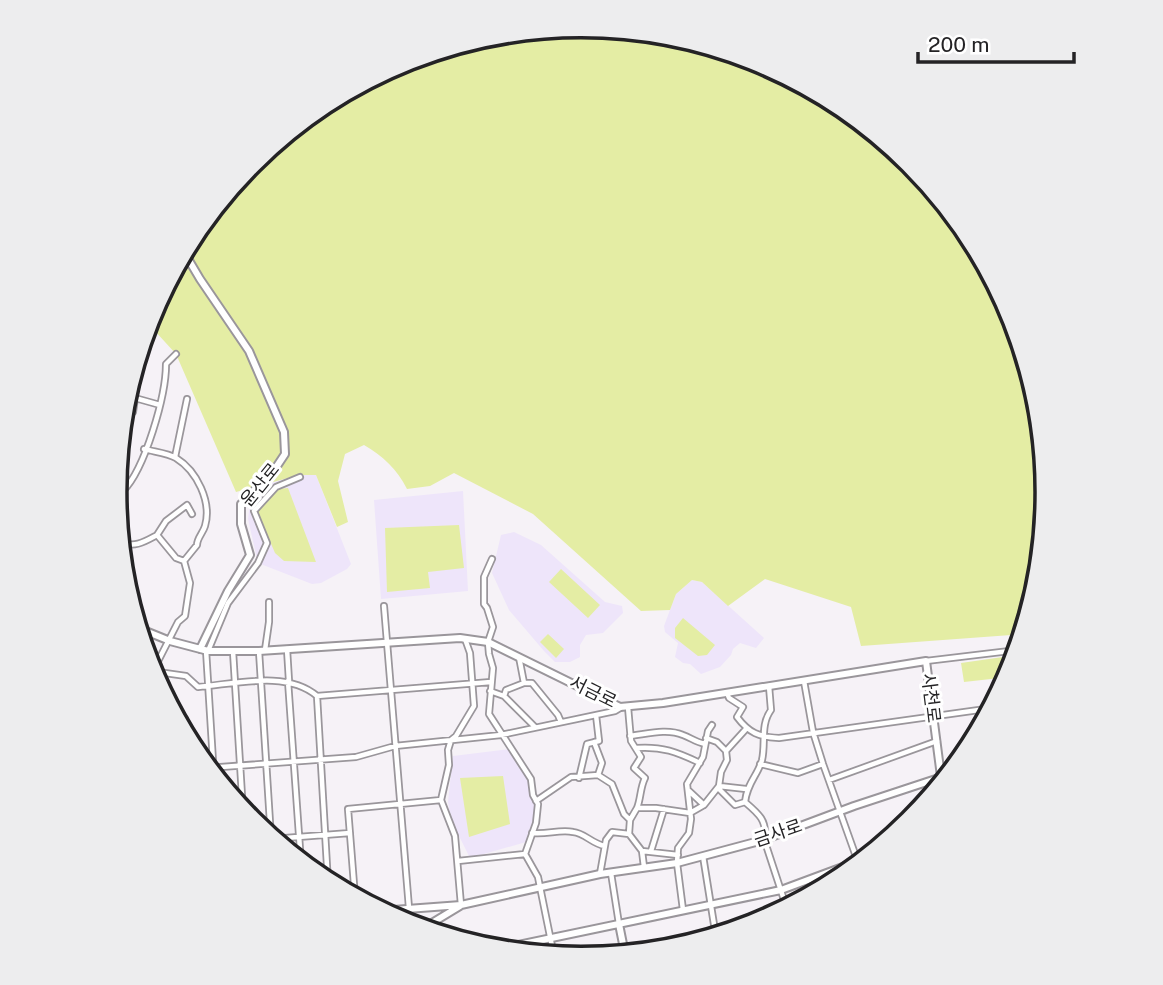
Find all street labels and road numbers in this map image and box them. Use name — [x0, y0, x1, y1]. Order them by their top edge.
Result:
street label: 윤산로 — [236, 459, 283, 511]
street label: 서금로 — [566, 671, 620, 712]
street label: 사천로 — [918, 672, 945, 724]
street label: 금사로 — [751, 815, 805, 851]

